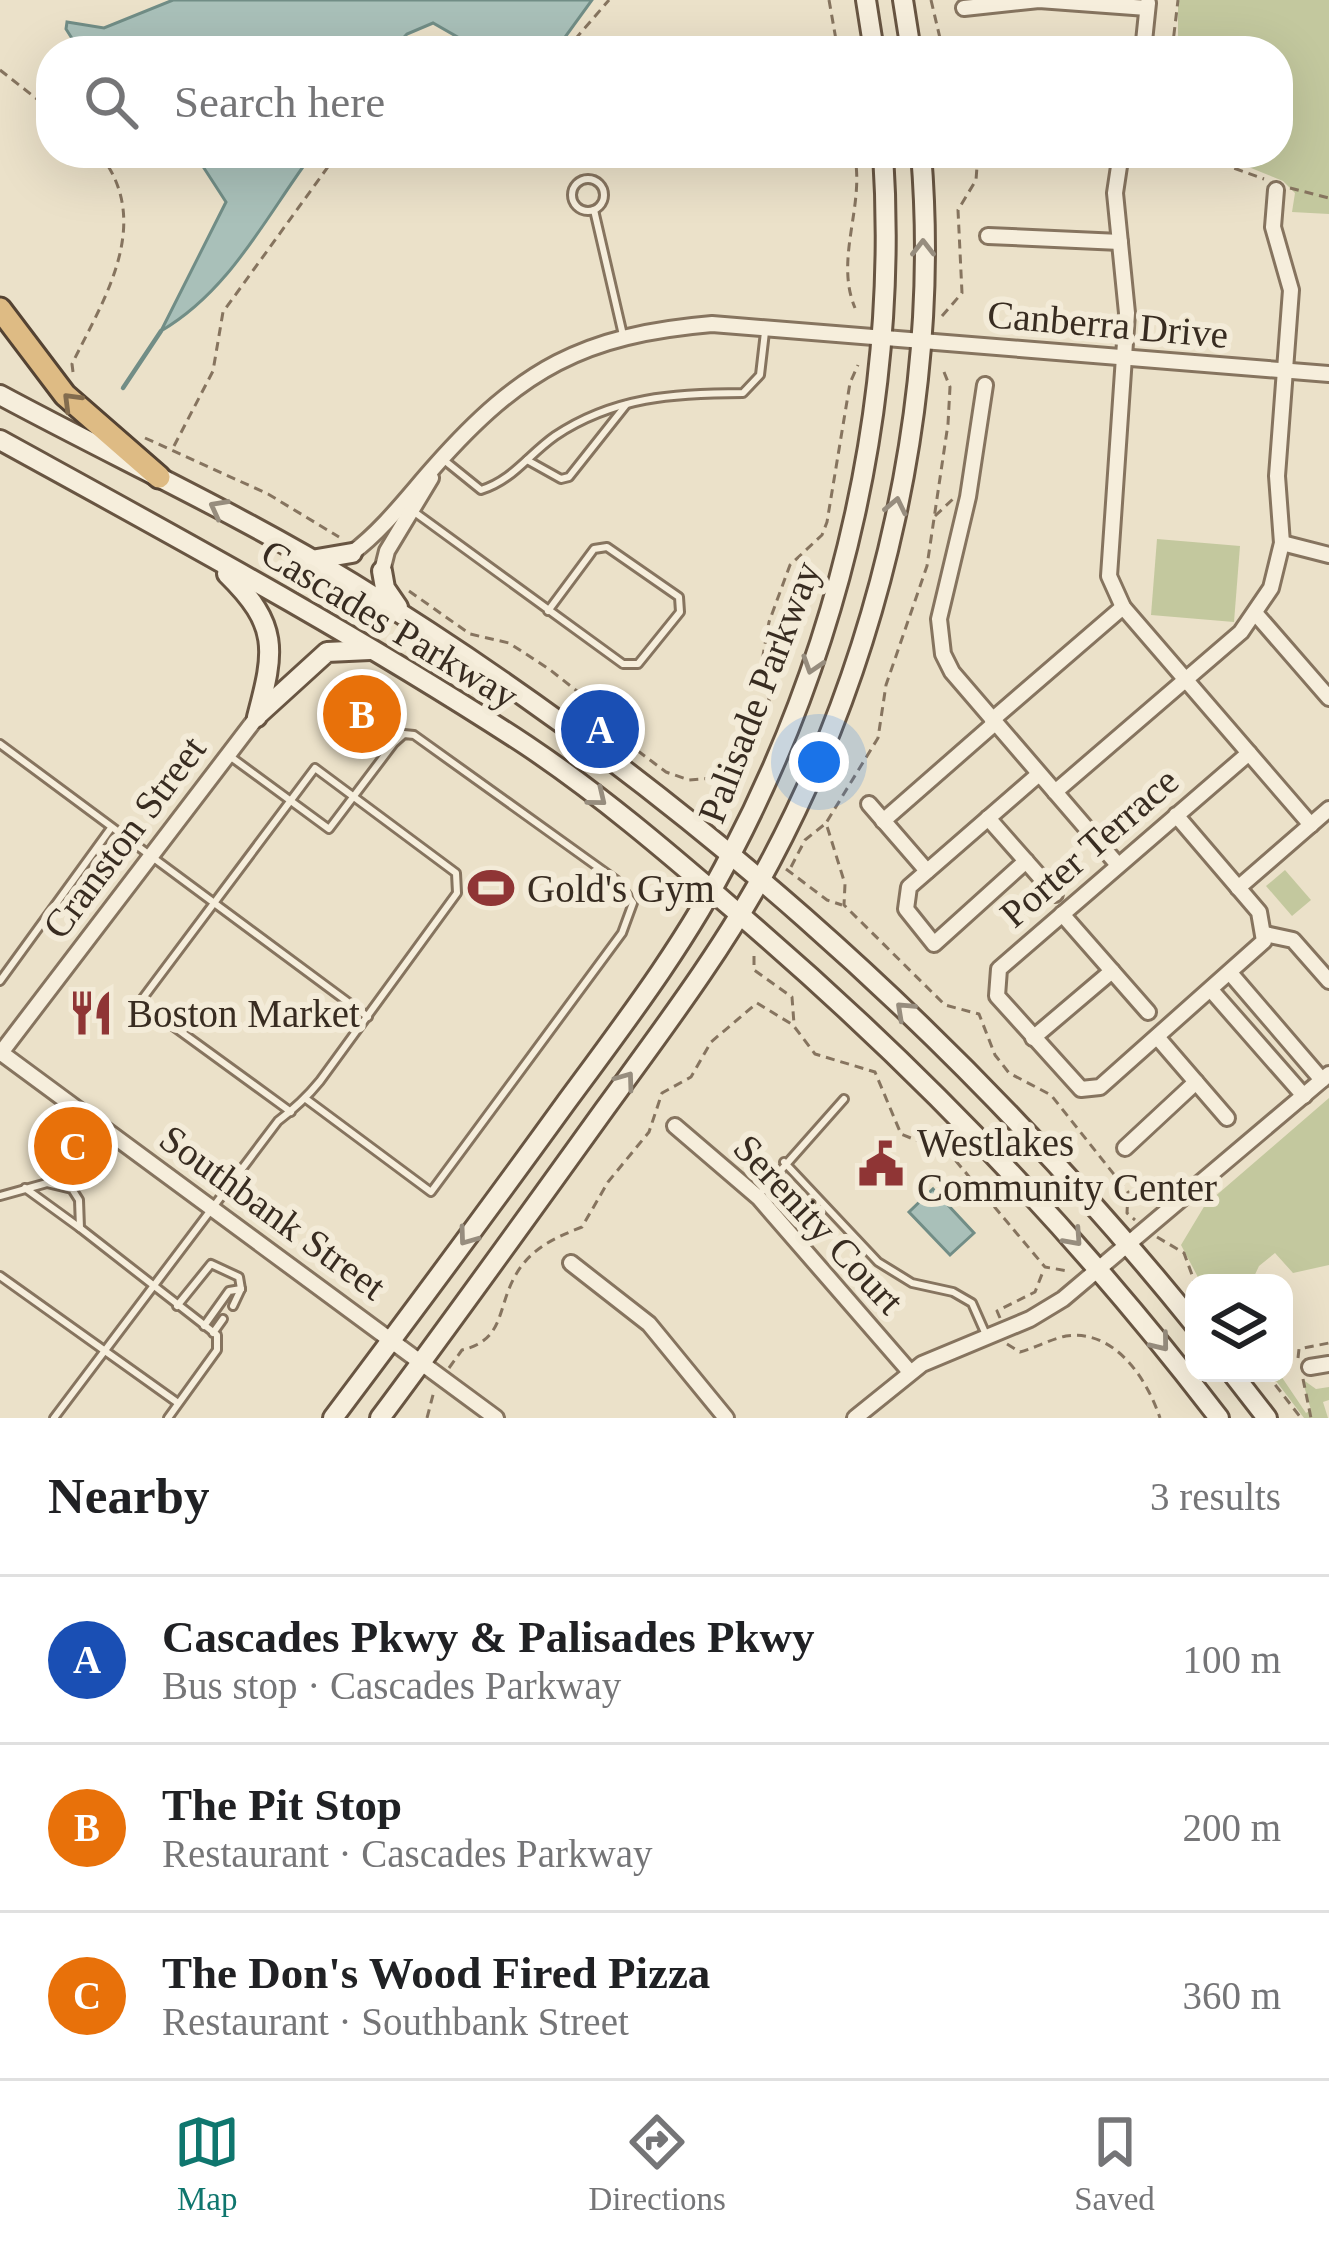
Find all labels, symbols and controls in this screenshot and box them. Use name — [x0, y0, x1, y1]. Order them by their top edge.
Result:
search box — [36, 36, 1293, 168]
icon: search — [78, 69, 144, 135]
text: Search here — [174, 77, 385, 127]
one-way arrow — [910, 238, 936, 256]
street label: Canberra Drive — [986, 292, 1230, 356]
one-way arrow — [64, 393, 86, 415]
one-way arrow — [882, 497, 907, 517]
one-way arrow — [209, 499, 231, 522]
street label: Cascades Parkway — [254, 531, 526, 719]
street label: Palisade Parkway — [689, 555, 830, 829]
one-way arrow — [802, 653, 827, 674]
pin: B — [323, 669, 401, 759]
pin: A — [561, 684, 639, 774]
street label: Cranston Street — [34, 727, 214, 946]
your location — [789, 732, 849, 792]
street label: Porter Terrace — [992, 758, 1186, 936]
one-way arrow — [585, 784, 607, 805]
sports icon: Gold's Gym — [466, 863, 516, 913]
place label: Gold's Gym — [527, 867, 715, 911]
restaurant icon: Boston Market — [66, 988, 116, 1038]
place label: Boston Market — [127, 992, 360, 1035]
one-way arrow — [897, 1002, 918, 1024]
one-way arrow — [612, 1071, 634, 1093]
pin: C — [34, 1101, 112, 1191]
street label: Southbank Street — [152, 1116, 394, 1308]
place label: Westlakes Community Center — [917, 1121, 1217, 1210]
street label: Serenity Court — [725, 1126, 913, 1323]
public building icon: Westlakes Community Center — [856, 1139, 906, 1189]
one-way arrow — [460, 1224, 482, 1246]
one-way arrow — [1060, 1225, 1081, 1246]
map controls — [1185, 1274, 1293, 1382]
button: layers — [1185, 1274, 1293, 1382]
one-way arrow — [1147, 1329, 1168, 1351]
text: Nearby — [48, 1468, 209, 1524]
text: 3 results — [1150, 1475, 1281, 1518]
text: Cascades Pkwy & Palisades Pkwy — [162, 1612, 815, 1662]
text: A — [73, 1638, 101, 1681]
text: 100 m — [1182, 1638, 1281, 1681]
text: Bus stop · Cascades Parkway — [162, 1664, 621, 1707]
text: The Pit Stop — [162, 1780, 402, 1830]
text: B — [74, 1806, 100, 1849]
text: 200 m — [1182, 1806, 1281, 1849]
text: Restaurant · Cascades Parkway — [162, 1832, 653, 1875]
text: The Don's Wood Fired Pizza — [162, 1948, 710, 1998]
text: C — [73, 1974, 101, 2017]
text: 360 m — [1182, 1974, 1281, 2017]
text: Restaurant · Southbank Street — [162, 2000, 629, 2043]
tab: Map — [174, 2109, 240, 2218]
tab: Directions — [588, 2109, 726, 2218]
tab: Saved — [1074, 2109, 1155, 2218]

